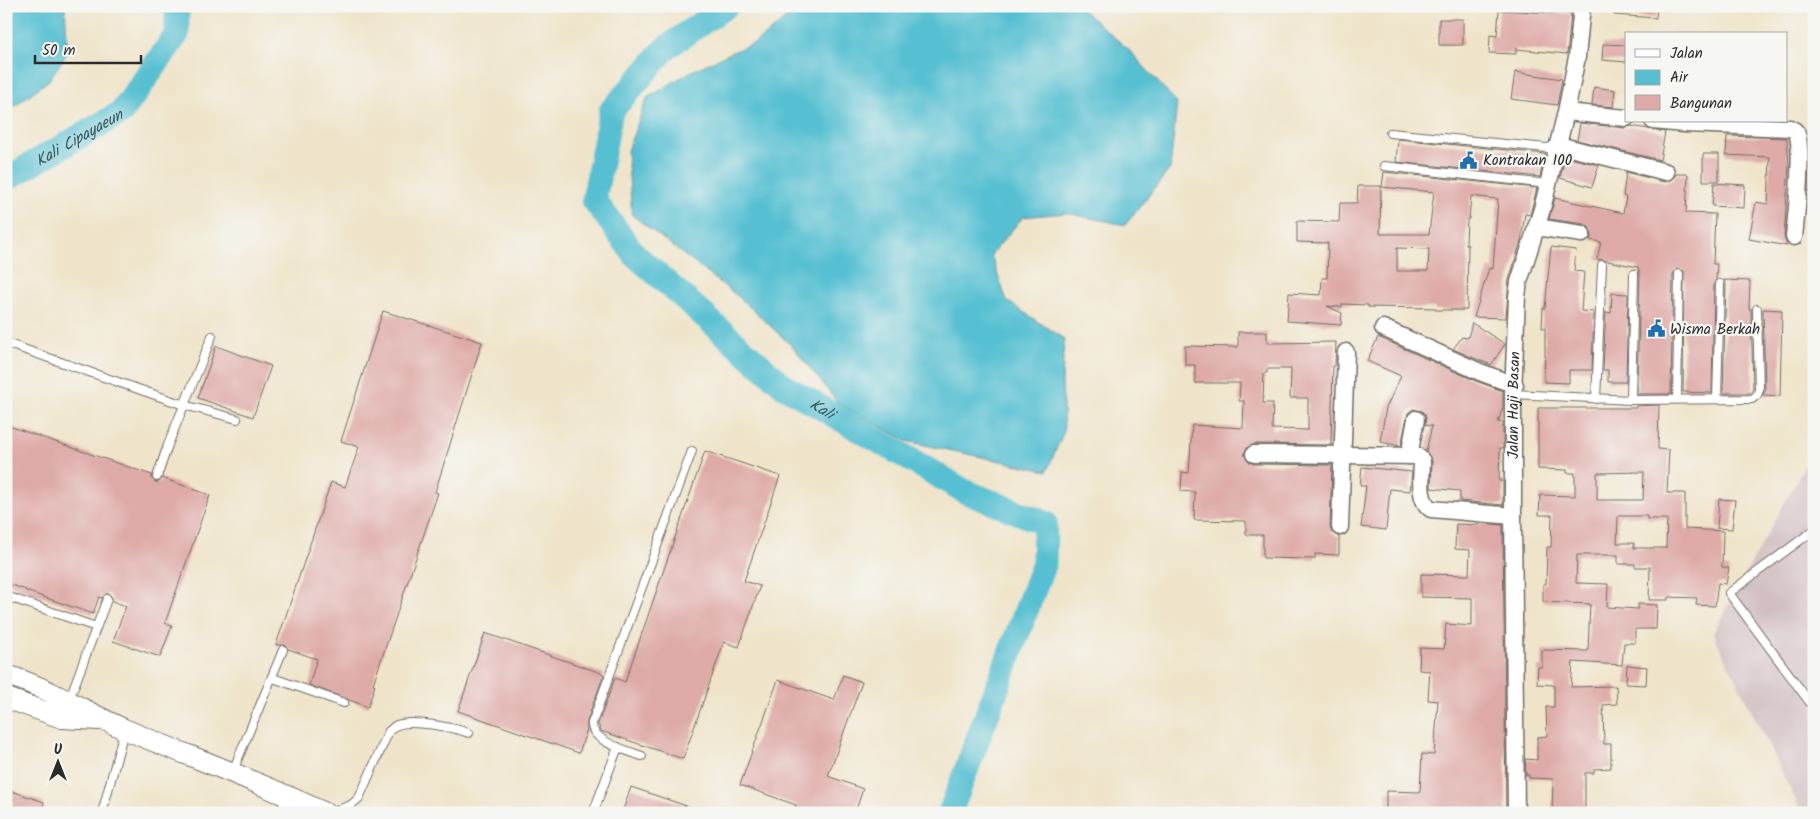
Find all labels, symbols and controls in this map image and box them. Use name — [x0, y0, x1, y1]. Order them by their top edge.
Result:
scale bar — [35, 32, 141, 64]
legend — [1625, 32, 1788, 122]
text: 50 m — [42, 39, 76, 63]
text: Jalan — [1670, 42, 1703, 66]
text: Air — [1670, 66, 1689, 90]
text: Bangunan — [1670, 92, 1732, 116]
water label: Kali Cipayaeun — [31, 102, 130, 174]
place label: Kontrakan 100 — [1483, 149, 1573, 173]
public building icon: Kontrakan 100 — [1459, 150, 1479, 170]
place label: Wisma Berkah — [1670, 318, 1760, 342]
public building icon: Wisma Berkah — [1646, 319, 1666, 339]
street label: Jalan Haji Basan — [1502, 351, 1528, 459]
water label: Kali — [805, 393, 841, 428]
north arrow — [32, 736, 82, 786]
text: U — [54, 739, 63, 761]

